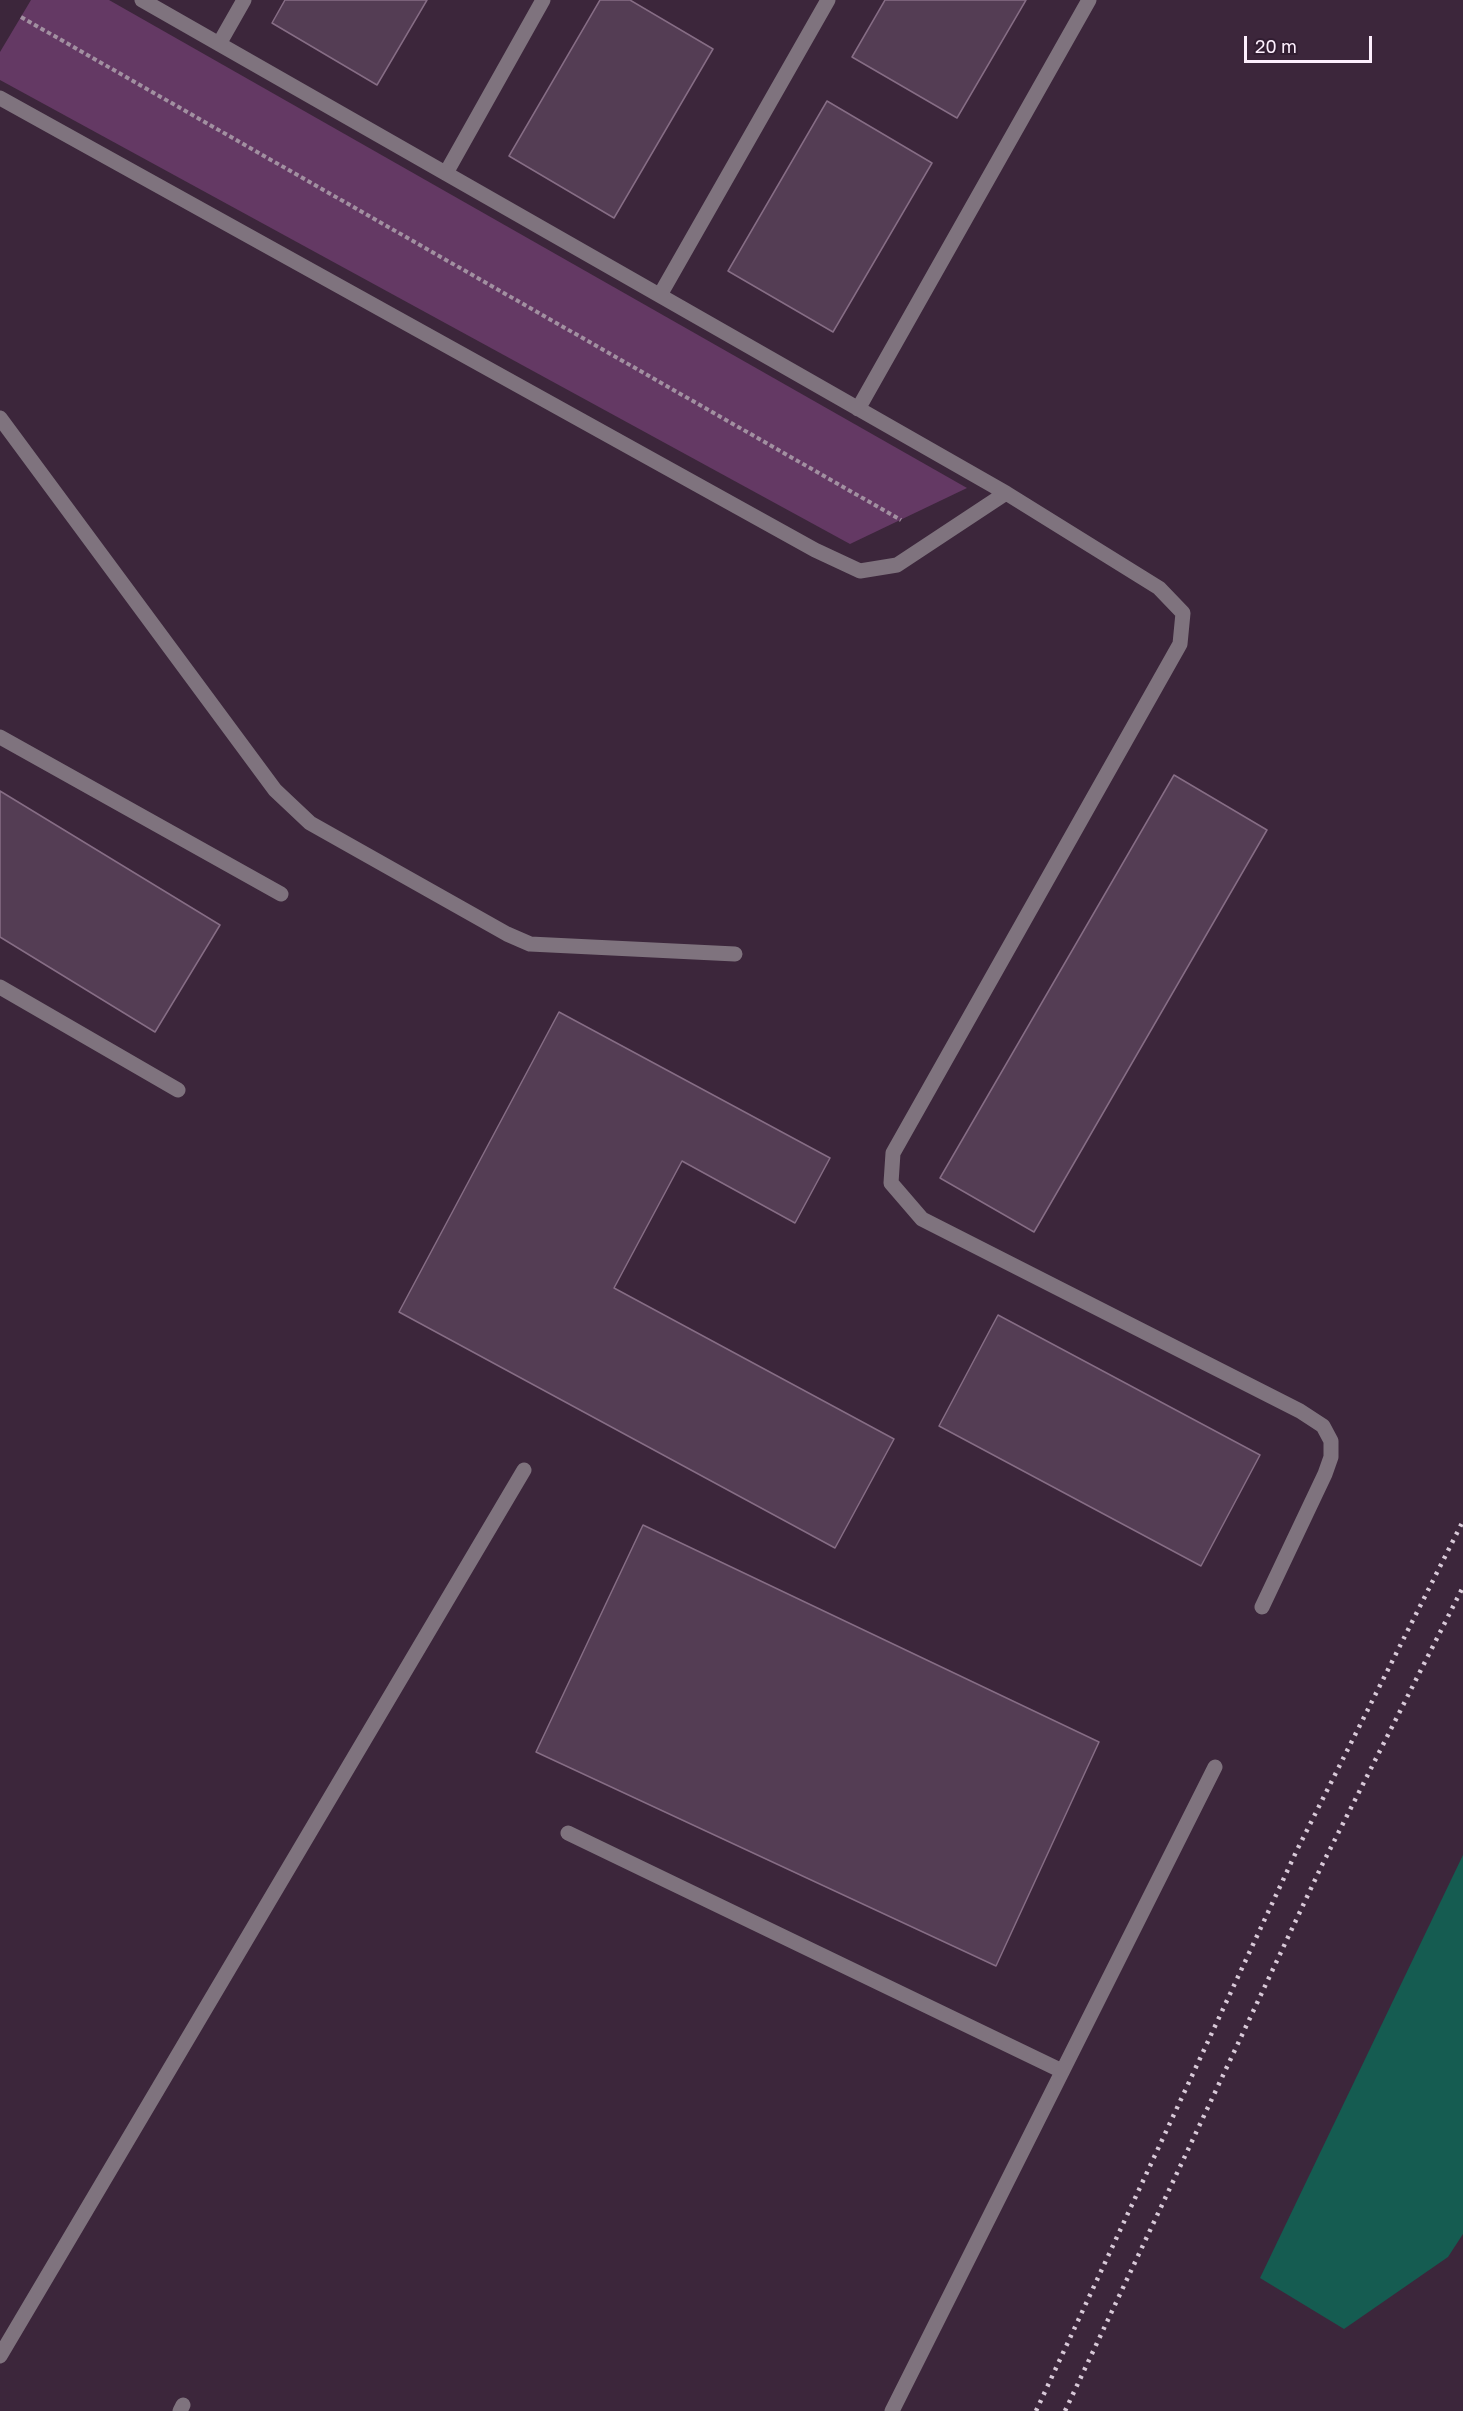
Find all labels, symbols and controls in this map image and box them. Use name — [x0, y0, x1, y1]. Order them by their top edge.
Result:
scale bar — [1247, 24, 1374, 62]
text: 20 m — [1255, 35, 1297, 57]

